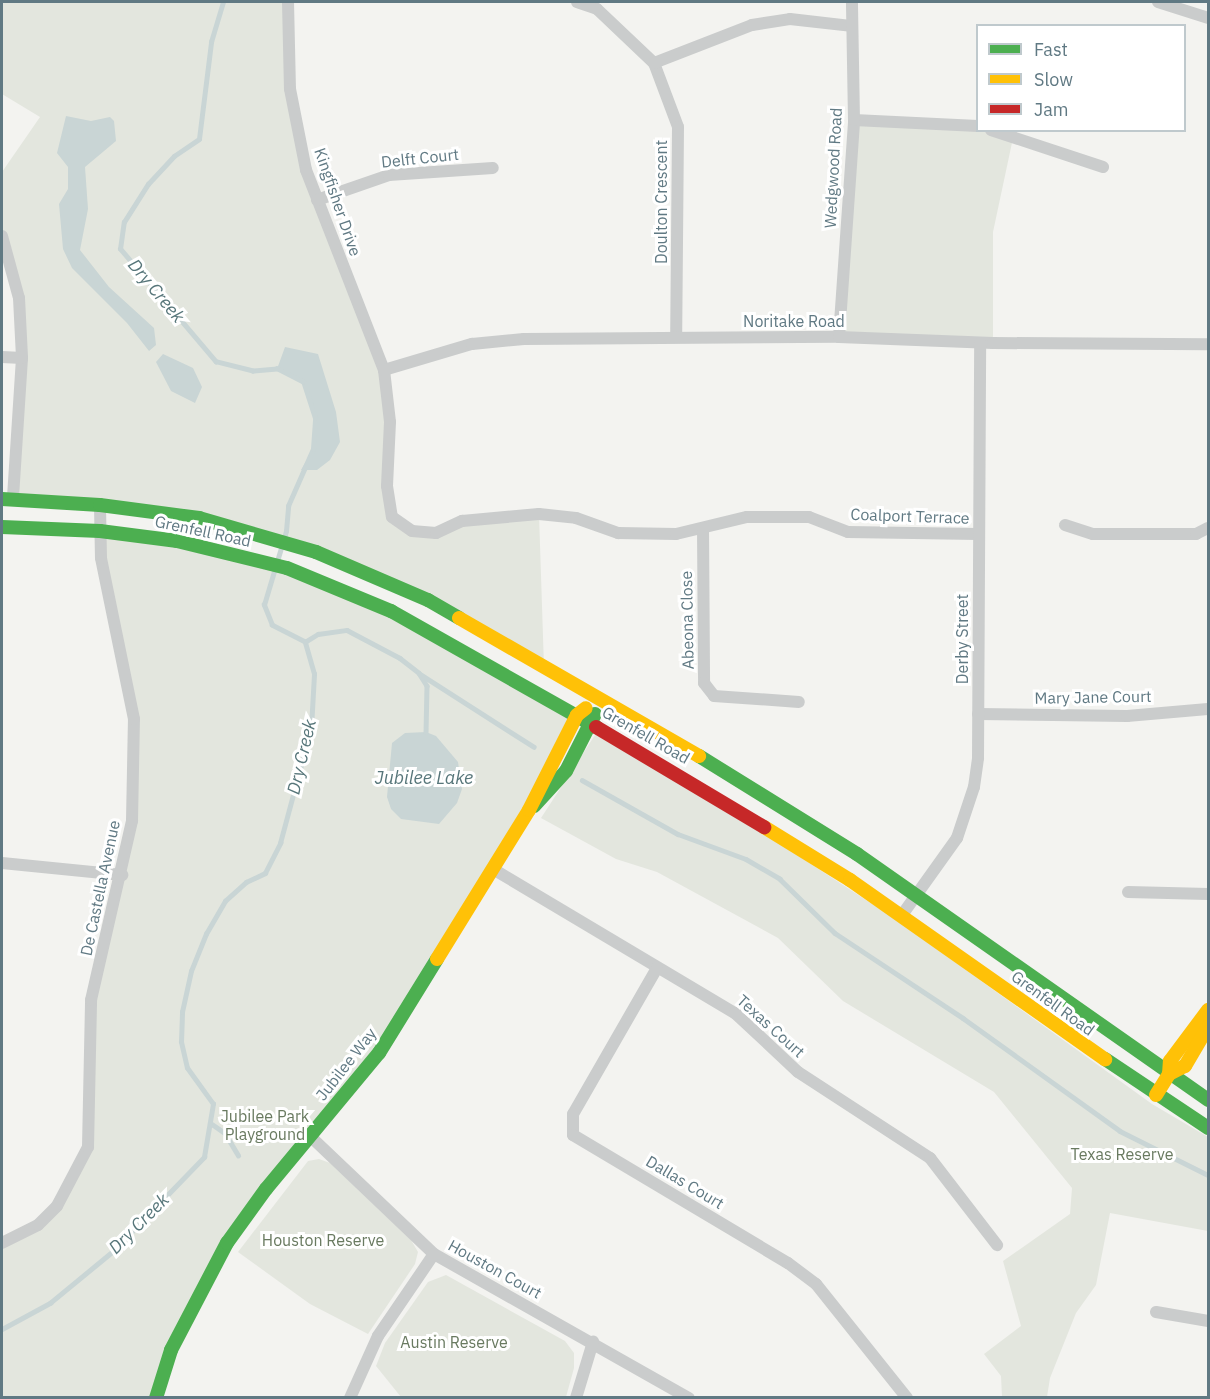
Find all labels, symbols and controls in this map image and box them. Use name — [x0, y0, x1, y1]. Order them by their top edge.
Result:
legend — [976, 24, 1186, 132]
text: Fast — [1034, 38, 1068, 61]
text: Slow — [1034, 68, 1073, 91]
text: Jam — [1034, 98, 1069, 121]
street label: Wedgwood Road — [820, 107, 846, 229]
street label: Doulton Crescent — [651, 140, 671, 264]
street label: Delft Court — [380, 144, 460, 172]
street label: Kingfisher Drive — [310, 145, 366, 259]
water label: Dry Creek — [123, 255, 189, 327]
street label: Noritake Road — [743, 311, 845, 331]
street label: Coalport Terrace — [850, 504, 970, 528]
street label: Grenfell Road — [153, 511, 253, 551]
street label: Abeona Close — [677, 571, 697, 669]
street label: Derby Street — [952, 594, 972, 684]
street label: Mary Jane Court — [1034, 686, 1152, 708]
street label: Grenfell Road — [599, 702, 693, 768]
water label: Dry Creek — [283, 717, 321, 797]
water label: Jubilee Lake — [375, 767, 473, 789]
street label: De Castella Avenue — [76, 818, 124, 958]
street label: Grenfell Road — [1008, 966, 1098, 1040]
street label: Texas Court — [733, 991, 809, 1061]
street label: Jubilee Way — [312, 1024, 380, 1104]
park label: Jubilee Park Playground — [221, 1106, 309, 1144]
park label: Texas Reserve — [1071, 1144, 1173, 1164]
street label: Dallas Court — [643, 1151, 727, 1213]
water label: Dry Creek — [104, 1189, 174, 1259]
park label: Houston Reserve — [262, 1230, 384, 1250]
street label: Houston Court — [445, 1235, 545, 1303]
park label: Austin Reserve — [400, 1332, 508, 1352]

